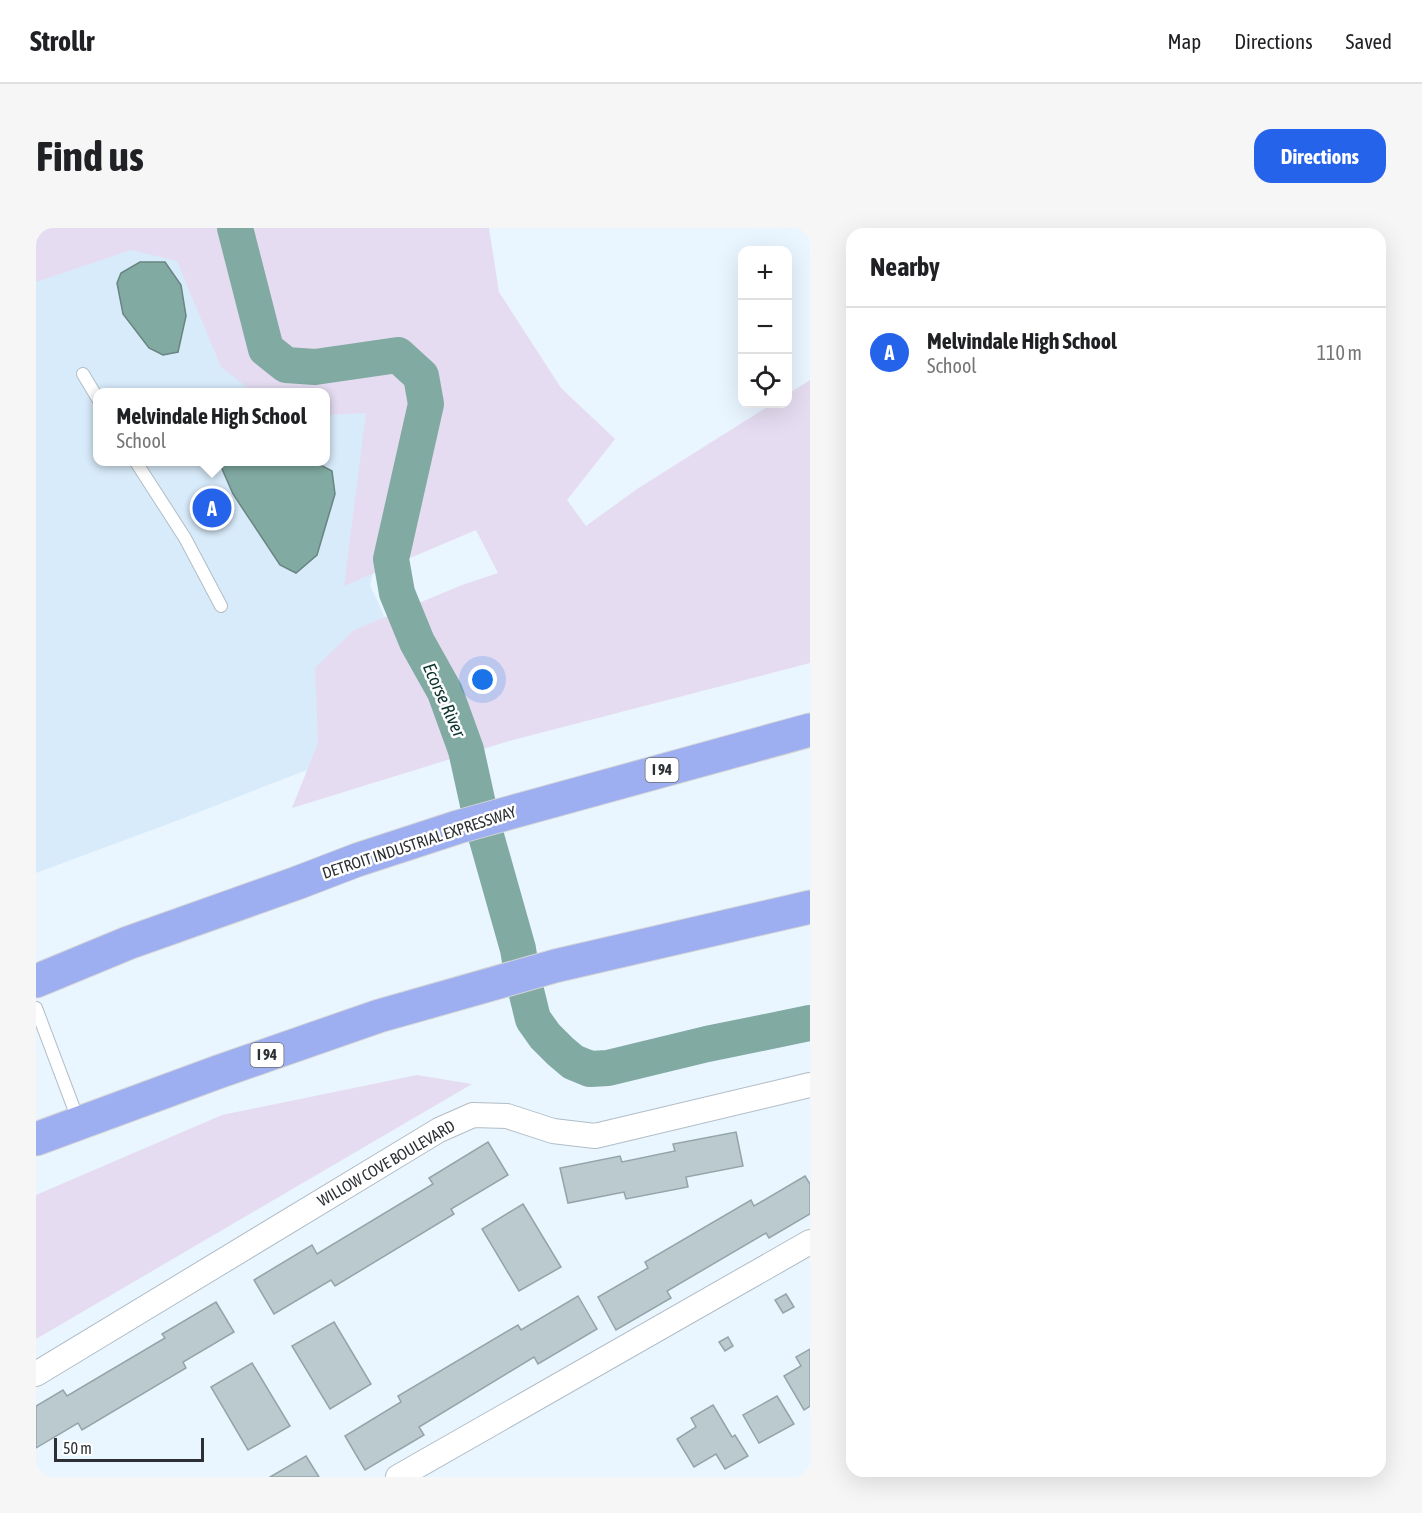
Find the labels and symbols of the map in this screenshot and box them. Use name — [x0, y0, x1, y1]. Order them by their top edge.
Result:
pin: A — [192, 486, 231, 530]
water label: Ecorse River — [419, 659, 470, 741]
your location — [468, 665, 497, 694]
road number: I 94 — [646, 758, 678, 782]
street label: DETROIT INDUSTRIAL EXPRESSWAY — [320, 802, 519, 882]
road number: I 94 — [250, 1043, 284, 1067]
street label: WILLOW COVE BOULEVARD — [314, 1116, 458, 1210]
scale bar — [54, 1435, 204, 1462]

